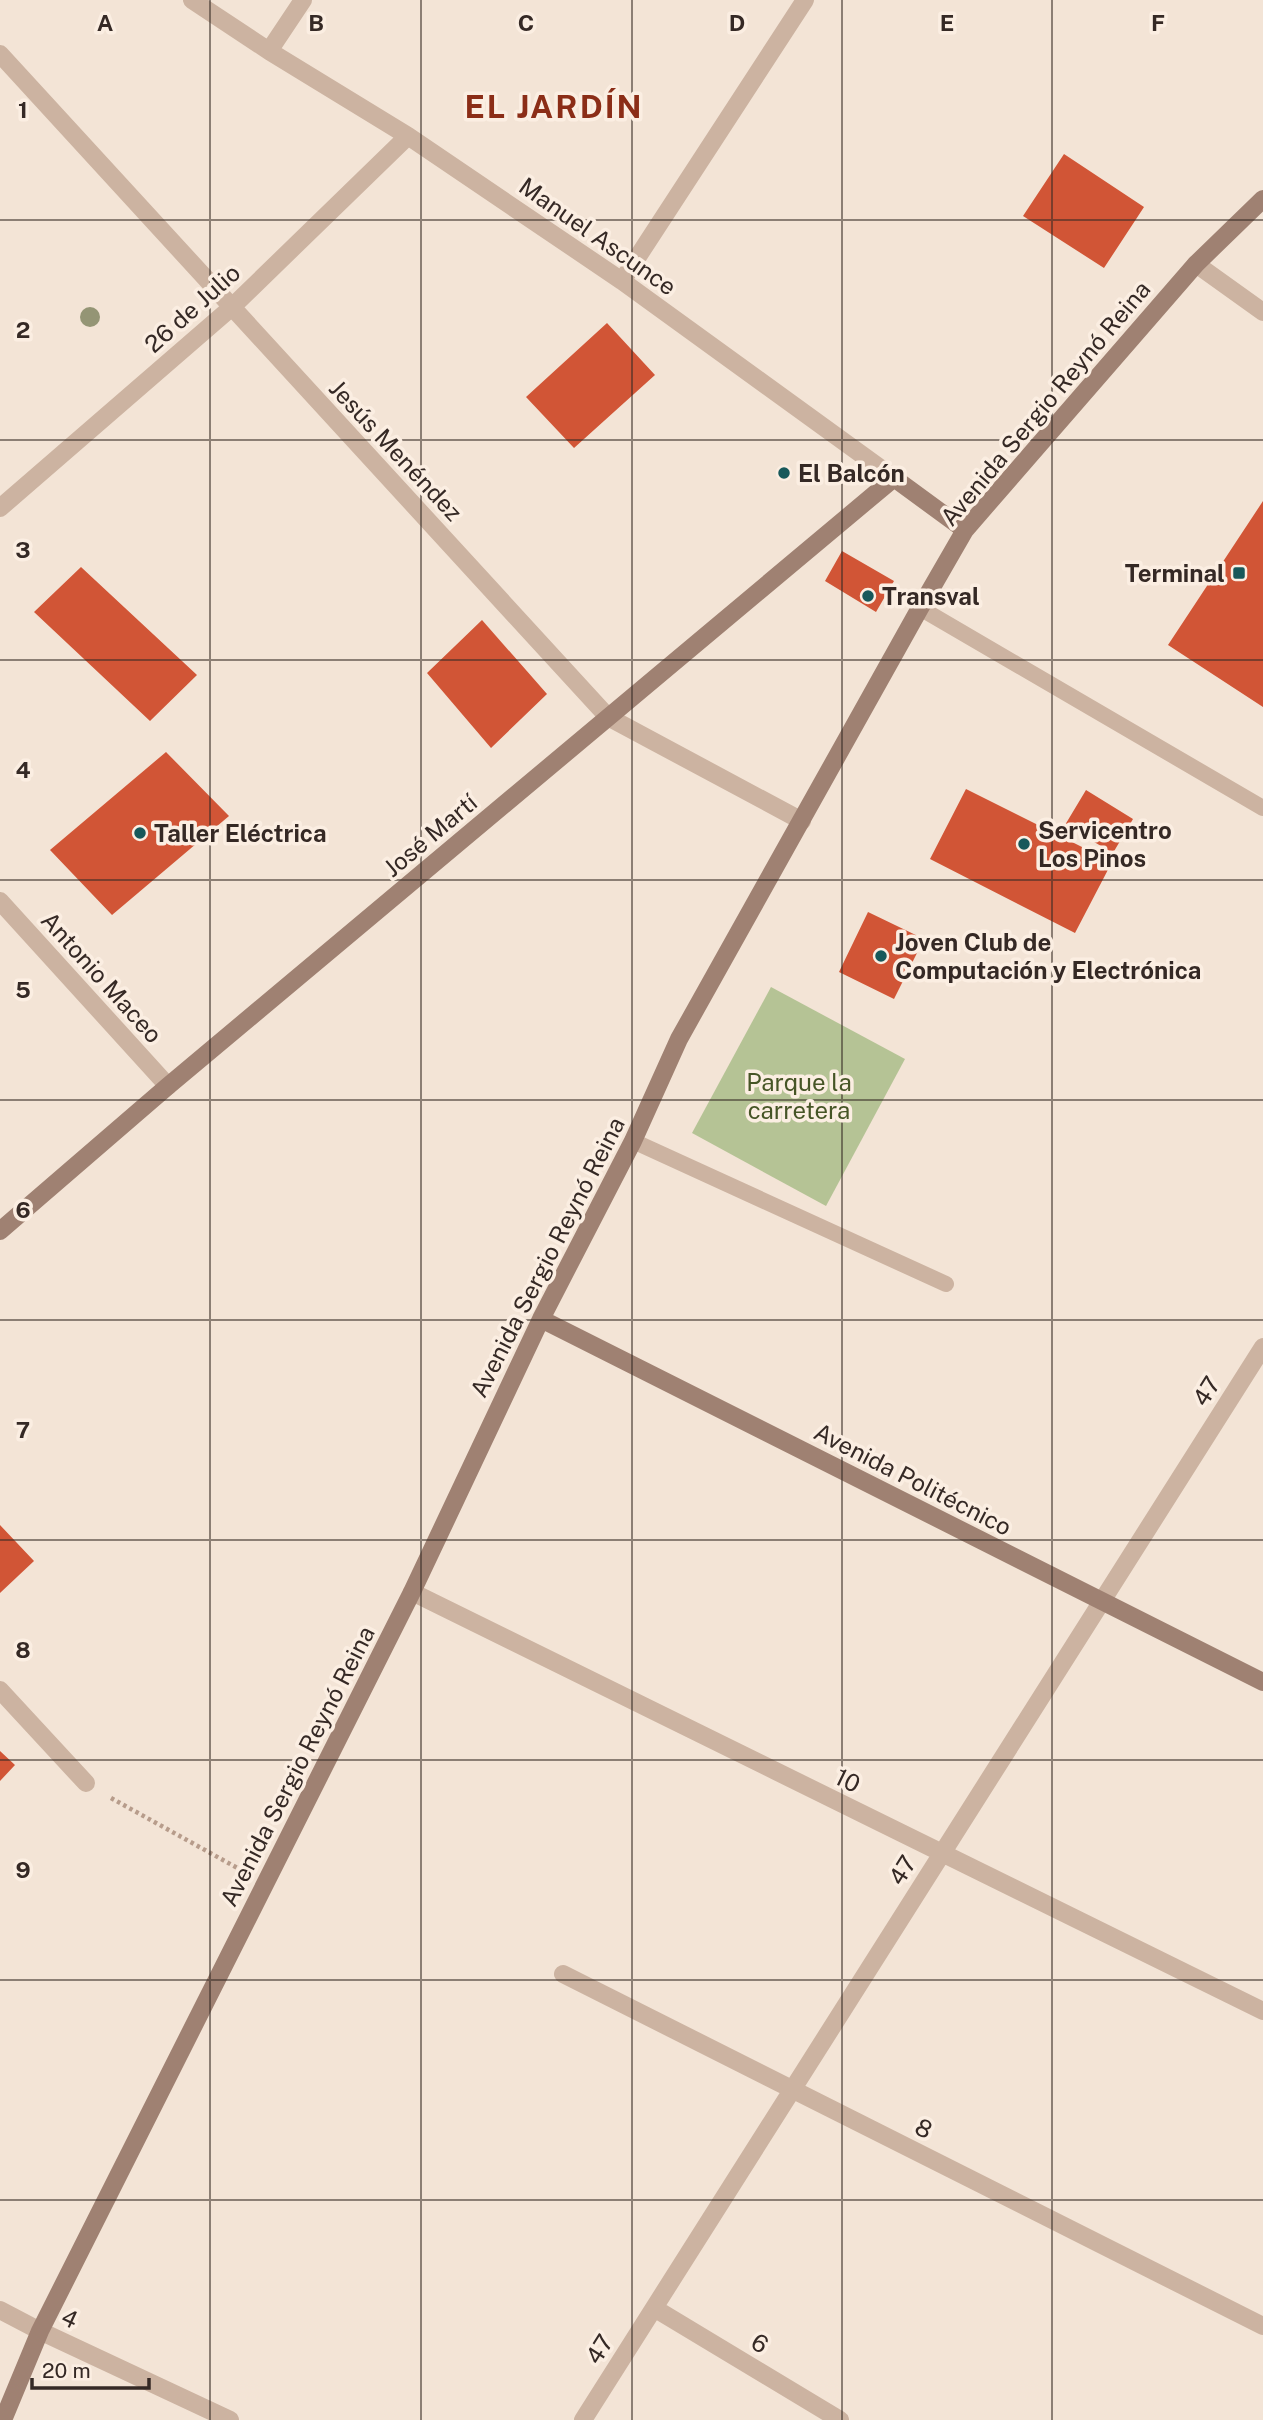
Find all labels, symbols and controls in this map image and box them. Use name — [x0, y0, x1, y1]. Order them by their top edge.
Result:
text: A — [97, 9, 114, 36]
text: B — [308, 9, 324, 36]
text: C — [518, 9, 534, 36]
text: D — [729, 9, 745, 36]
text: E — [940, 9, 954, 36]
text: F — [1151, 9, 1165, 36]
district label: EL JARDÍN — [464, 88, 644, 125]
text: 1 — [18, 96, 28, 123]
street label: Manuel Ascunce — [514, 171, 682, 301]
street label: 26 de Julio — [139, 258, 245, 358]
street label: Avenida Sergio Reynó Reina — [934, 275, 1156, 531]
text: 2 — [16, 316, 30, 343]
street label: Jesús Menéndez — [324, 374, 468, 526]
place label: El Balcón — [798, 459, 905, 487]
marker: El Balcón — [776, 465, 792, 481]
text: 3 — [15, 536, 31, 563]
place label: Terminal — [1125, 559, 1225, 587]
marker: Terminal — [1231, 565, 1247, 581]
place label: Transval — [882, 582, 980, 610]
marker: Transval — [860, 588, 876, 604]
text: 4 — [15, 756, 31, 783]
street label: José Martí — [378, 787, 483, 882]
place label: Servicentro Los Pinos — [1038, 816, 1172, 872]
place label: Taller Eléctrica — [154, 819, 327, 847]
marker: Taller Eléctrica — [132, 825, 148, 841]
marker: Servicentro Los Pinos — [1016, 836, 1032, 852]
street label: Antonio Maceo — [36, 906, 168, 1048]
place label: Joven Club de Computación y Electrónica — [895, 928, 1201, 984]
marker: Joven Club de Computación y Electrónica — [873, 948, 889, 964]
text: 5 — [15, 976, 31, 1003]
park label: Parque la carretera — [746, 1068, 852, 1124]
street label: Avenida Sergio Reynó Reina — [464, 1112, 630, 1402]
text: 6 — [15, 1196, 31, 1223]
street label: 47 — [1186, 1371, 1226, 1411]
text: 7 — [16, 1416, 30, 1443]
street label: Avenida Politécnico — [810, 1417, 1016, 1541]
street label: Avenida Sergio Reynó Reina — [214, 1621, 380, 1911]
text: 8 — [15, 1636, 31, 1663]
street label: 10 — [831, 1762, 865, 1798]
street label: 47 — [882, 1850, 922, 1890]
text: 9 — [15, 1856, 31, 1883]
street label: 8 — [911, 2112, 937, 2144]
street label: 4 — [57, 2302, 83, 2334]
street label: 6 — [746, 2327, 774, 2359]
street label: 47 — [579, 2329, 619, 2369]
scale bar — [32, 2346, 149, 2390]
text: 20 m — [42, 2358, 91, 2383]

